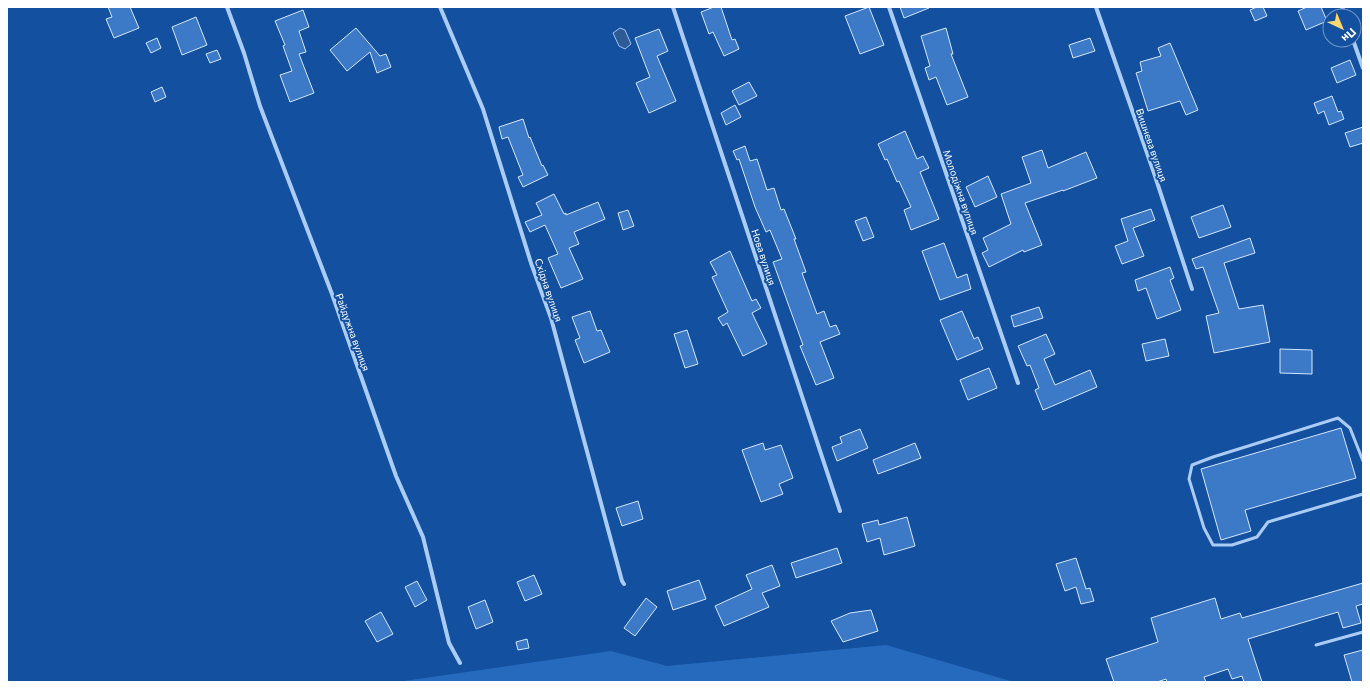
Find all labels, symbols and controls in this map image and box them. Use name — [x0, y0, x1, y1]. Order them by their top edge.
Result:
north arrow — [1322, 8, 1362, 48]
text: Пн — [1340, 26, 1359, 45]
street label: Вишнева вулиця — [1134, 107, 1170, 183]
street label: Молодіжна вулиця — [941, 148, 981, 236]
street label: Нова вулиця — [749, 227, 779, 287]
street label: Східна вулиця — [533, 257, 565, 323]
street label: Райдужна вулиця — [333, 292, 373, 372]

